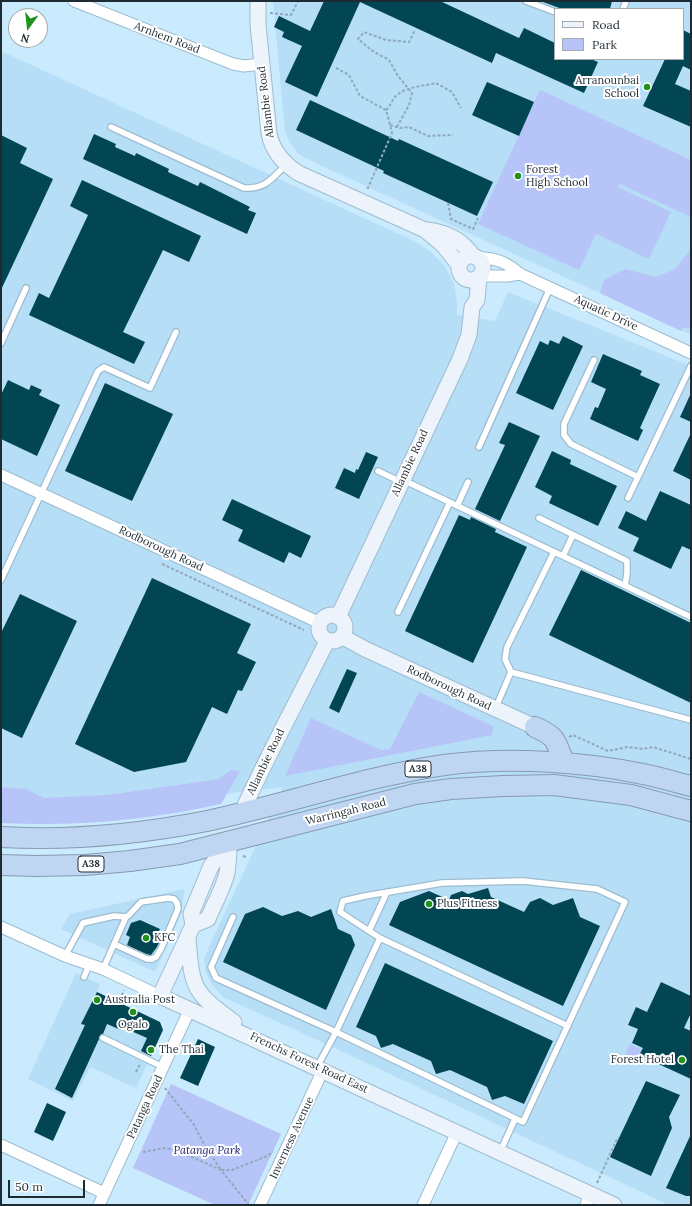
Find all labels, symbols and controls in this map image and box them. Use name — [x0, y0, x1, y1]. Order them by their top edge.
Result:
north arrow — [8, 8, 48, 48]
legend — [554, 8, 684, 60]
text: Road — [592, 17, 620, 32]
street label: Arnhem Road — [132, 19, 202, 57]
text: N — [19, 31, 31, 46]
text: Park — [592, 37, 617, 52]
street label: Allambie Road — [255, 65, 277, 139]
place label: Arranounbai School — [575, 74, 639, 100]
marker: Arranounbai School — [642, 82, 652, 92]
place label: Forest High School — [526, 163, 588, 189]
marker: Forest High School — [513, 171, 523, 181]
street label: Aquatic Drive — [572, 292, 640, 334]
street label: Allambie Road — [389, 427, 431, 499]
street label: Rodborough Road — [117, 524, 205, 574]
street label: Rodborough Road — [405, 663, 493, 713]
street label: Allambie Road — [244, 727, 288, 797]
road number: A38 — [405, 761, 431, 777]
street label: Warringah Road — [305, 796, 387, 828]
road number: A38 — [78, 856, 104, 872]
place label: Plus Fitness — [437, 897, 497, 911]
marker: Plus Fitness — [424, 899, 434, 909]
place label: KFC — [154, 931, 175, 945]
marker: KFC — [141, 933, 151, 943]
place label: Australia Post — [105, 993, 175, 1007]
marker: Australia Post — [92, 995, 102, 1005]
marker: Ogalo — [128, 1007, 138, 1017]
place label: Ogalo — [118, 1018, 148, 1032]
street label: Frenchs Forest Road East — [248, 1030, 370, 1096]
place label: The Thai — [159, 1043, 204, 1057]
marker: The Thai — [146, 1045, 156, 1055]
place label: Forest Hotel — [611, 1053, 674, 1067]
marker: Forest Hotel — [677, 1055, 687, 1065]
street label: Patanga Road — [124, 1073, 166, 1141]
street label: Inverness Avenue — [267, 1095, 317, 1181]
park label: Patanga Park — [174, 1144, 240, 1158]
scale bar — [10, 1172, 87, 1198]
text: 50 m — [15, 1179, 43, 1194]

